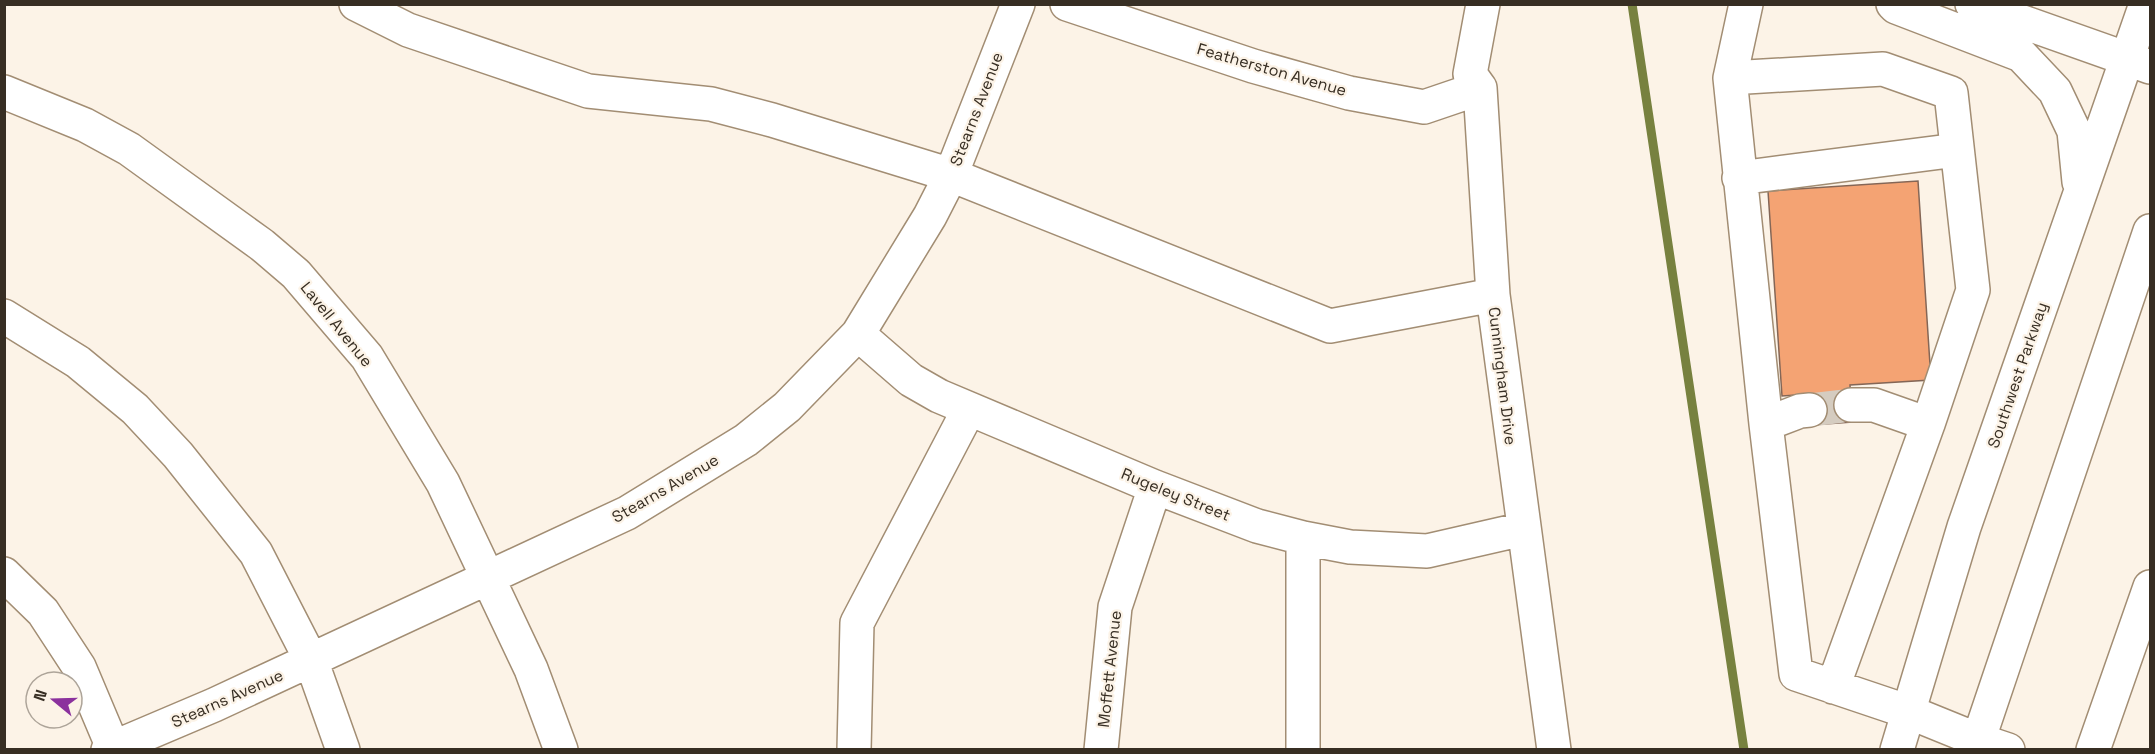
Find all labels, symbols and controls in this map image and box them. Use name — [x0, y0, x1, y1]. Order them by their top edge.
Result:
street label: Featherston Avenue — [1195, 38, 1349, 101]
street label: Stearns Avenue — [945, 49, 1008, 169]
street label: Lavell Avenue — [296, 277, 377, 371]
street label: Southwest Parkway — [1983, 299, 2052, 451]
street label: Cunningham Drive — [1484, 306, 1521, 446]
street label: Stearns Avenue — [608, 449, 723, 528]
street label: Rugeley Street — [1118, 463, 1233, 526]
street label: Moffett Avenue — [1093, 609, 1126, 729]
street label: Stearns Avenue — [168, 664, 286, 733]
north arrow — [24, 670, 84, 730]
text: N — [29, 687, 52, 704]

